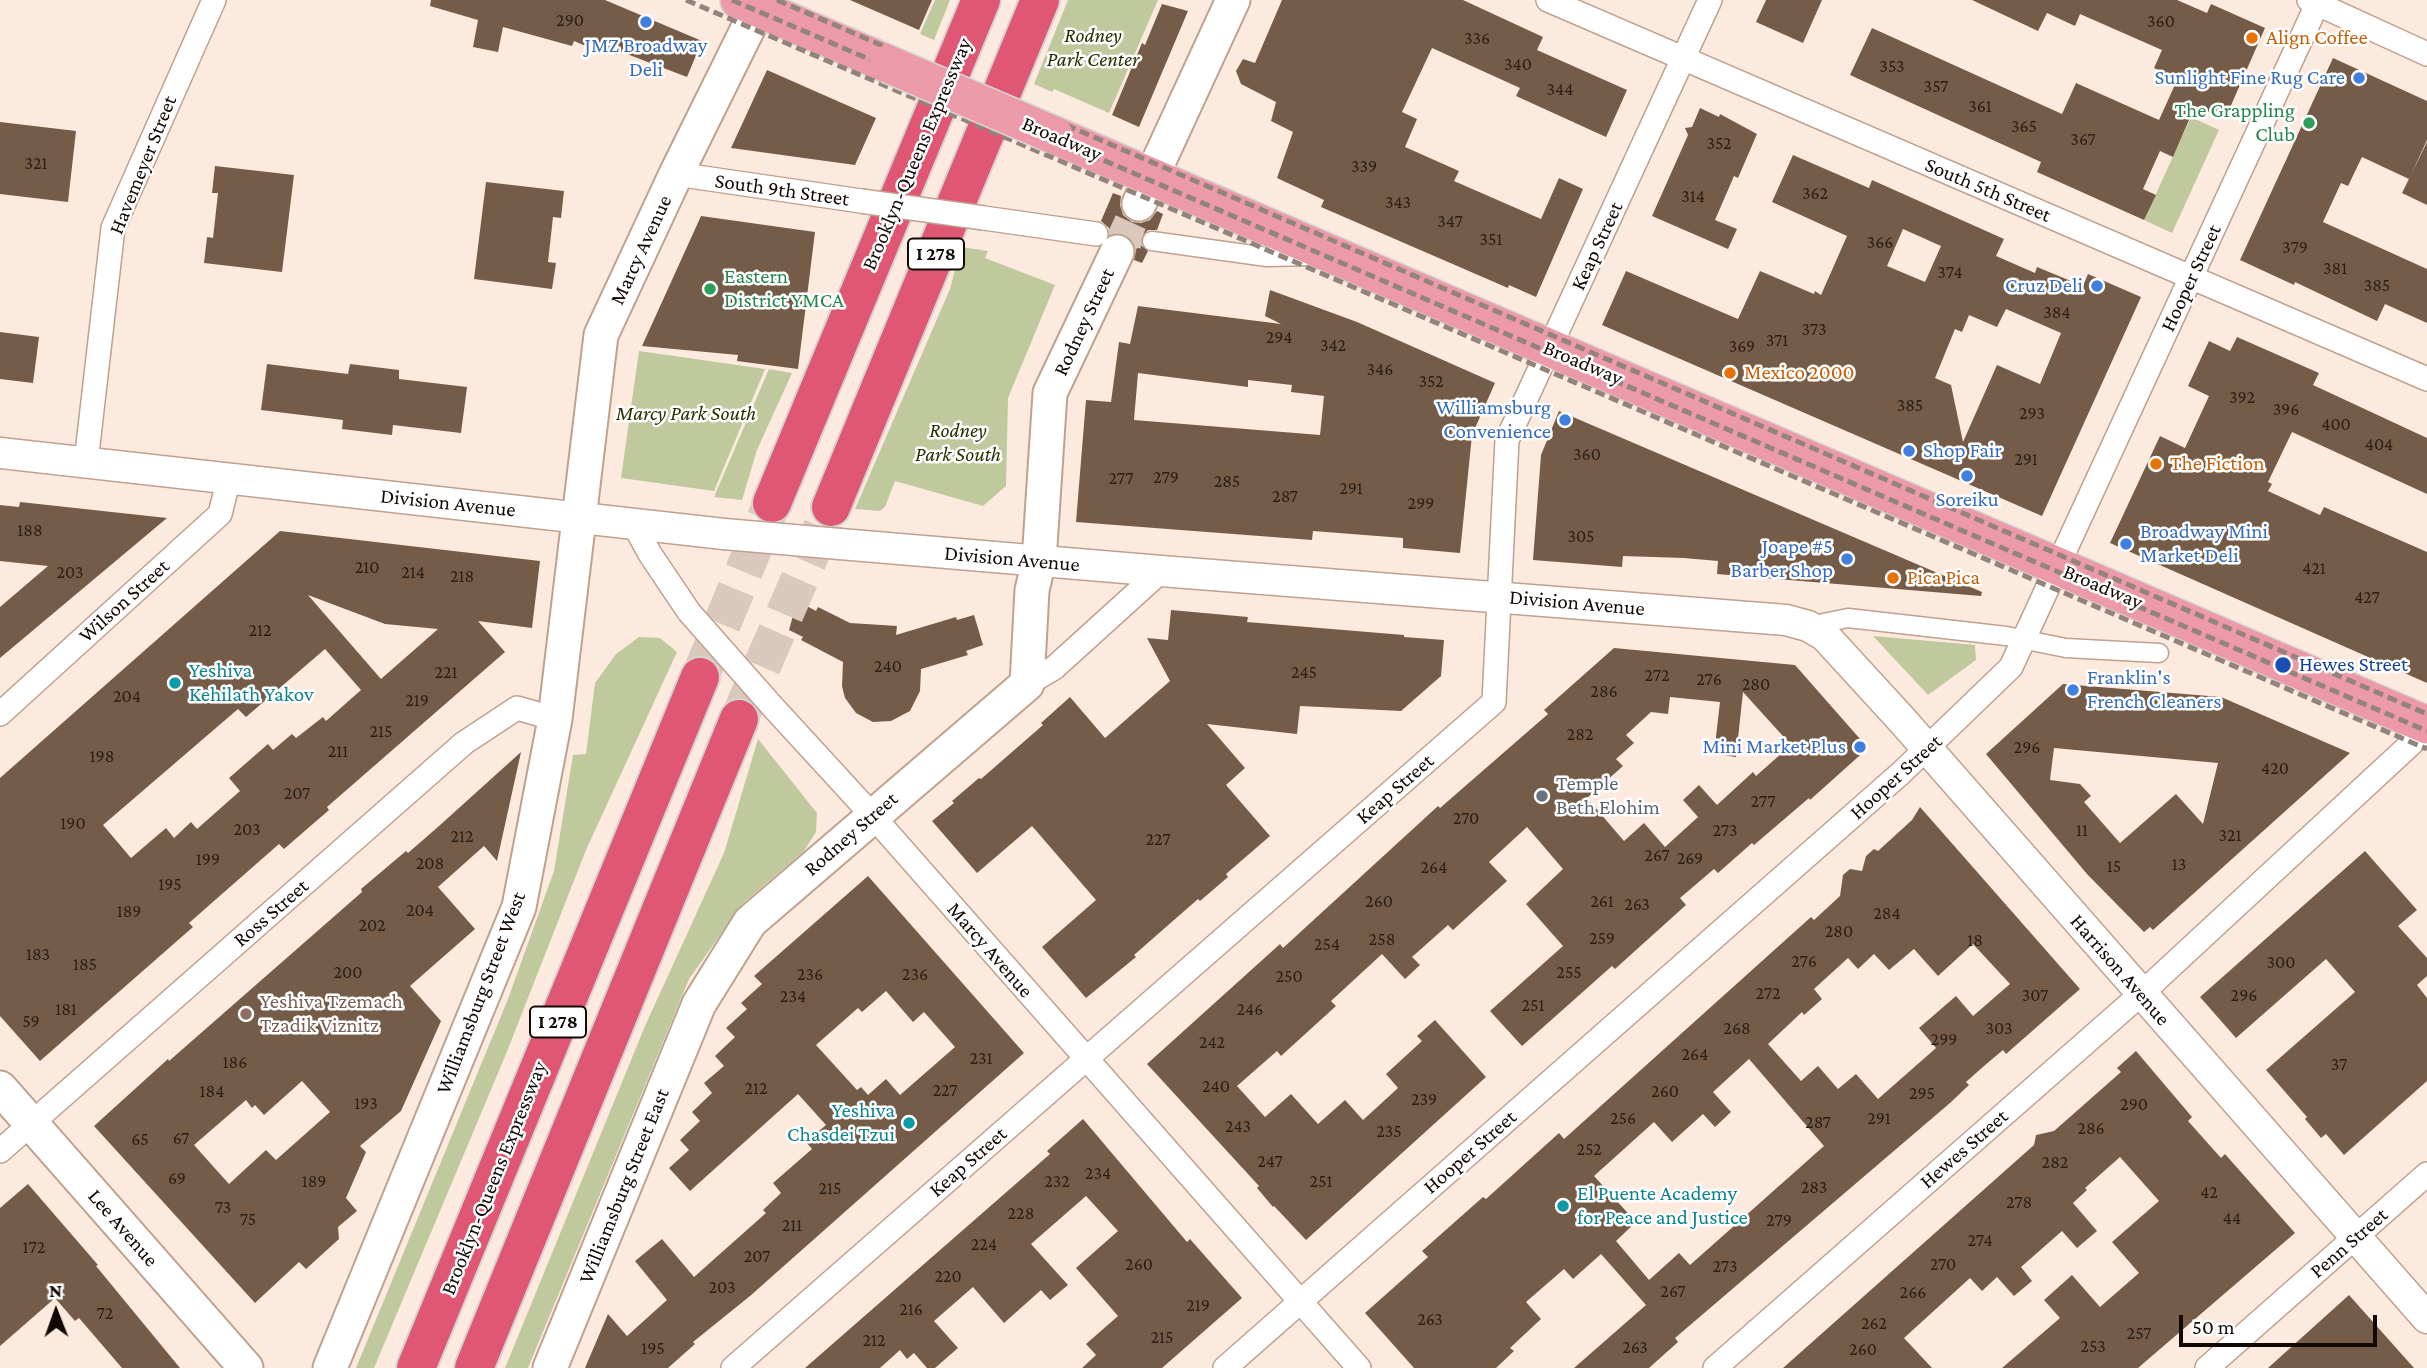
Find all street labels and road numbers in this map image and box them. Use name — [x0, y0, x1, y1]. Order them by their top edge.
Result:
street label: Brooklyn-Queens Expressway — [857, 34, 977, 274]
street label: Havemeyer Street — [104, 92, 182, 238]
street label: Broadway — [1018, 111, 1106, 167]
street label: South 5th Street — [1921, 152, 2055, 228]
street label: South 9th Street — [713, 168, 851, 212]
street label: Marcy Avenue — [605, 191, 677, 309]
street label: Keap Street — [1566, 198, 1628, 294]
street label: Hooper Street — [2155, 220, 2227, 336]
road number: I 278 — [908, 238, 964, 270]
street label: Rodney Street — [1048, 264, 1120, 380]
street label: Broadway — [1539, 335, 1627, 391]
street label: Division Avenue — [379, 483, 517, 523]
street label: Division Avenue — [943, 541, 1081, 577]
street label: Wilson Street — [74, 554, 174, 648]
street label: Broadway — [2059, 559, 2147, 615]
street label: Division Avenue — [1508, 585, 1646, 621]
street label: Hooper Street — [1845, 729, 1947, 825]
street label: Keap Street — [1351, 748, 1439, 830]
street label: Rodney Street — [799, 786, 903, 882]
street label: Ross Street — [228, 874, 314, 952]
street label: Williamsburg Street West — [431, 888, 531, 1098]
street label: Marcy Avenue — [942, 897, 1038, 1003]
street label: Harrison Avenue — [2065, 909, 2175, 1031]
road number: I 278 — [530, 1006, 586, 1038]
street label: Brooklyn-Queens Expressway — [436, 1057, 552, 1299]
street label: Williamsburg Street East — [573, 1085, 675, 1287]
street label: Hewes Street — [1915, 1104, 2013, 1194]
street label: Hooper Street — [1418, 1105, 1522, 1199]
street label: Keap Street — [924, 1121, 1012, 1203]
street label: Lee Avenue — [82, 1184, 164, 1272]
street label: Penn Street — [2305, 1202, 2393, 1284]

